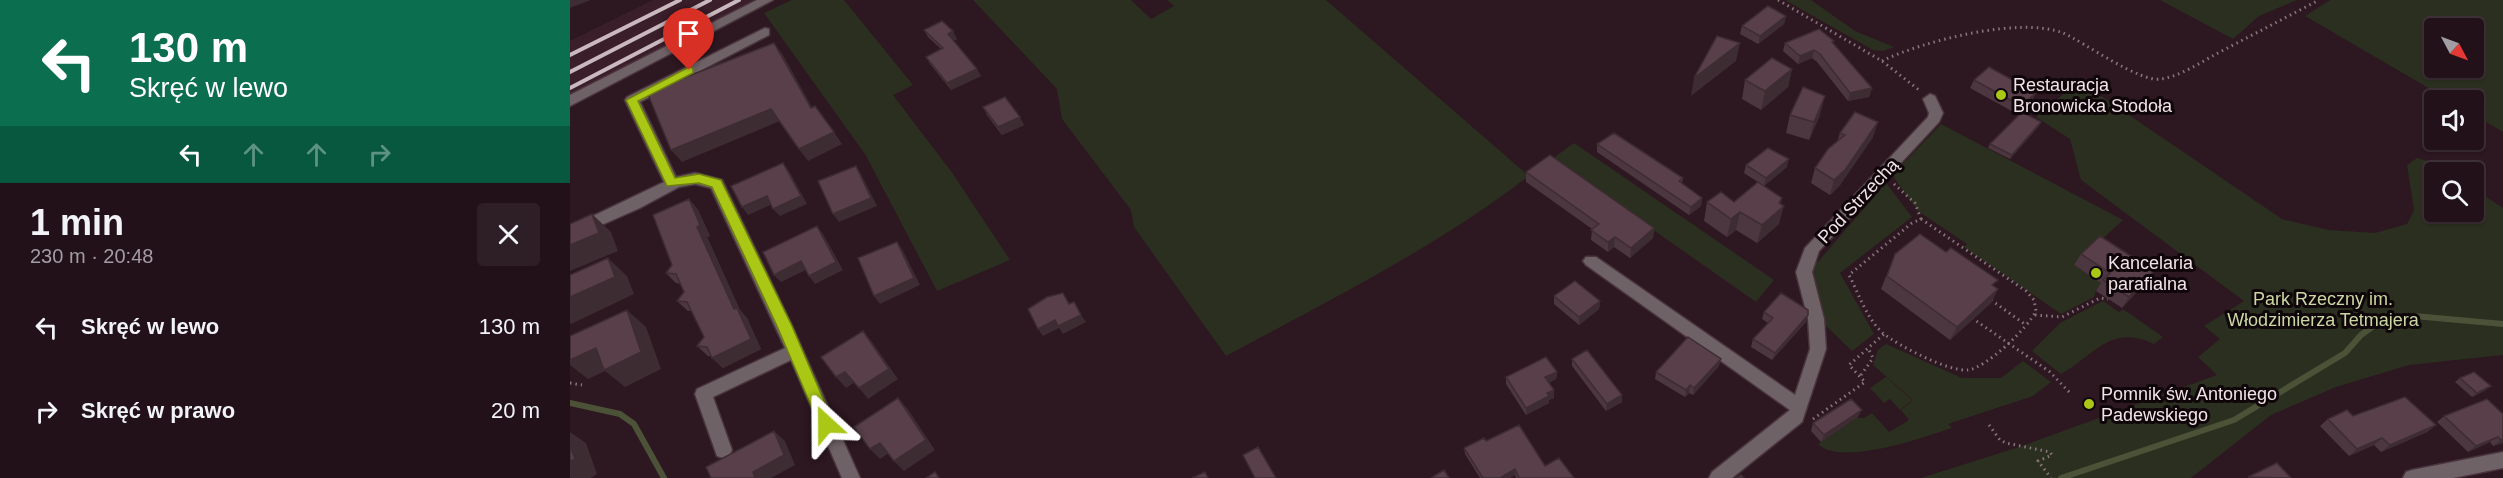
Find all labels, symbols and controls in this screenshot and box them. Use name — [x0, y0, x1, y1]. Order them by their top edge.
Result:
pin — [663, 8, 714, 70]
icon: arrive — [672, 17, 705, 50]
north arrow — [2424, 18, 2484, 78]
map controls — [2424, 18, 2484, 222]
icon: left — [30, 24, 108, 102]
text: 130 m — [129, 24, 248, 71]
text: Skręć w lewo — [129, 73, 288, 103]
place label: Restauracja Bronowicka Stodoła — [2013, 75, 2173, 116]
marker: Restauracja Bronowicka Stodoła — [1994, 88, 2008, 102]
button: sound — [2424, 90, 2484, 150]
icon: left — [174, 138, 207, 171]
icon: ahead — [237, 138, 270, 171]
icon: ahead — [300, 138, 333, 171]
icon: right — [363, 138, 396, 171]
street label: Pod Strzechą — [1814, 154, 1903, 247]
button: search — [2424, 162, 2484, 222]
text: 1 min — [30, 202, 124, 243]
button: close — [477, 203, 540, 266]
text: 230 m · 20:48 — [30, 245, 153, 267]
place label: Kancelaria parafialna — [2108, 253, 2194, 294]
marker: Kancelaria parafialna — [2089, 266, 2103, 280]
park label: Park Rzeczny im. Włodzimierza Tetmajera — [2227, 289, 2420, 330]
icon: left — [30, 311, 63, 344]
text: Skręć w lewo — [81, 314, 219, 339]
text: 130 m — [479, 314, 540, 339]
place label: Pomnik św. Antoniego Padewskiego — [2101, 384, 2277, 425]
position arrow — [794, 392, 858, 456]
icon: right — [30, 395, 63, 428]
marker: Pomnik św. Antoniego Padewskiego — [2082, 397, 2096, 411]
text: Skręć w prawo — [81, 398, 235, 423]
text: 20 m — [491, 398, 540, 423]

